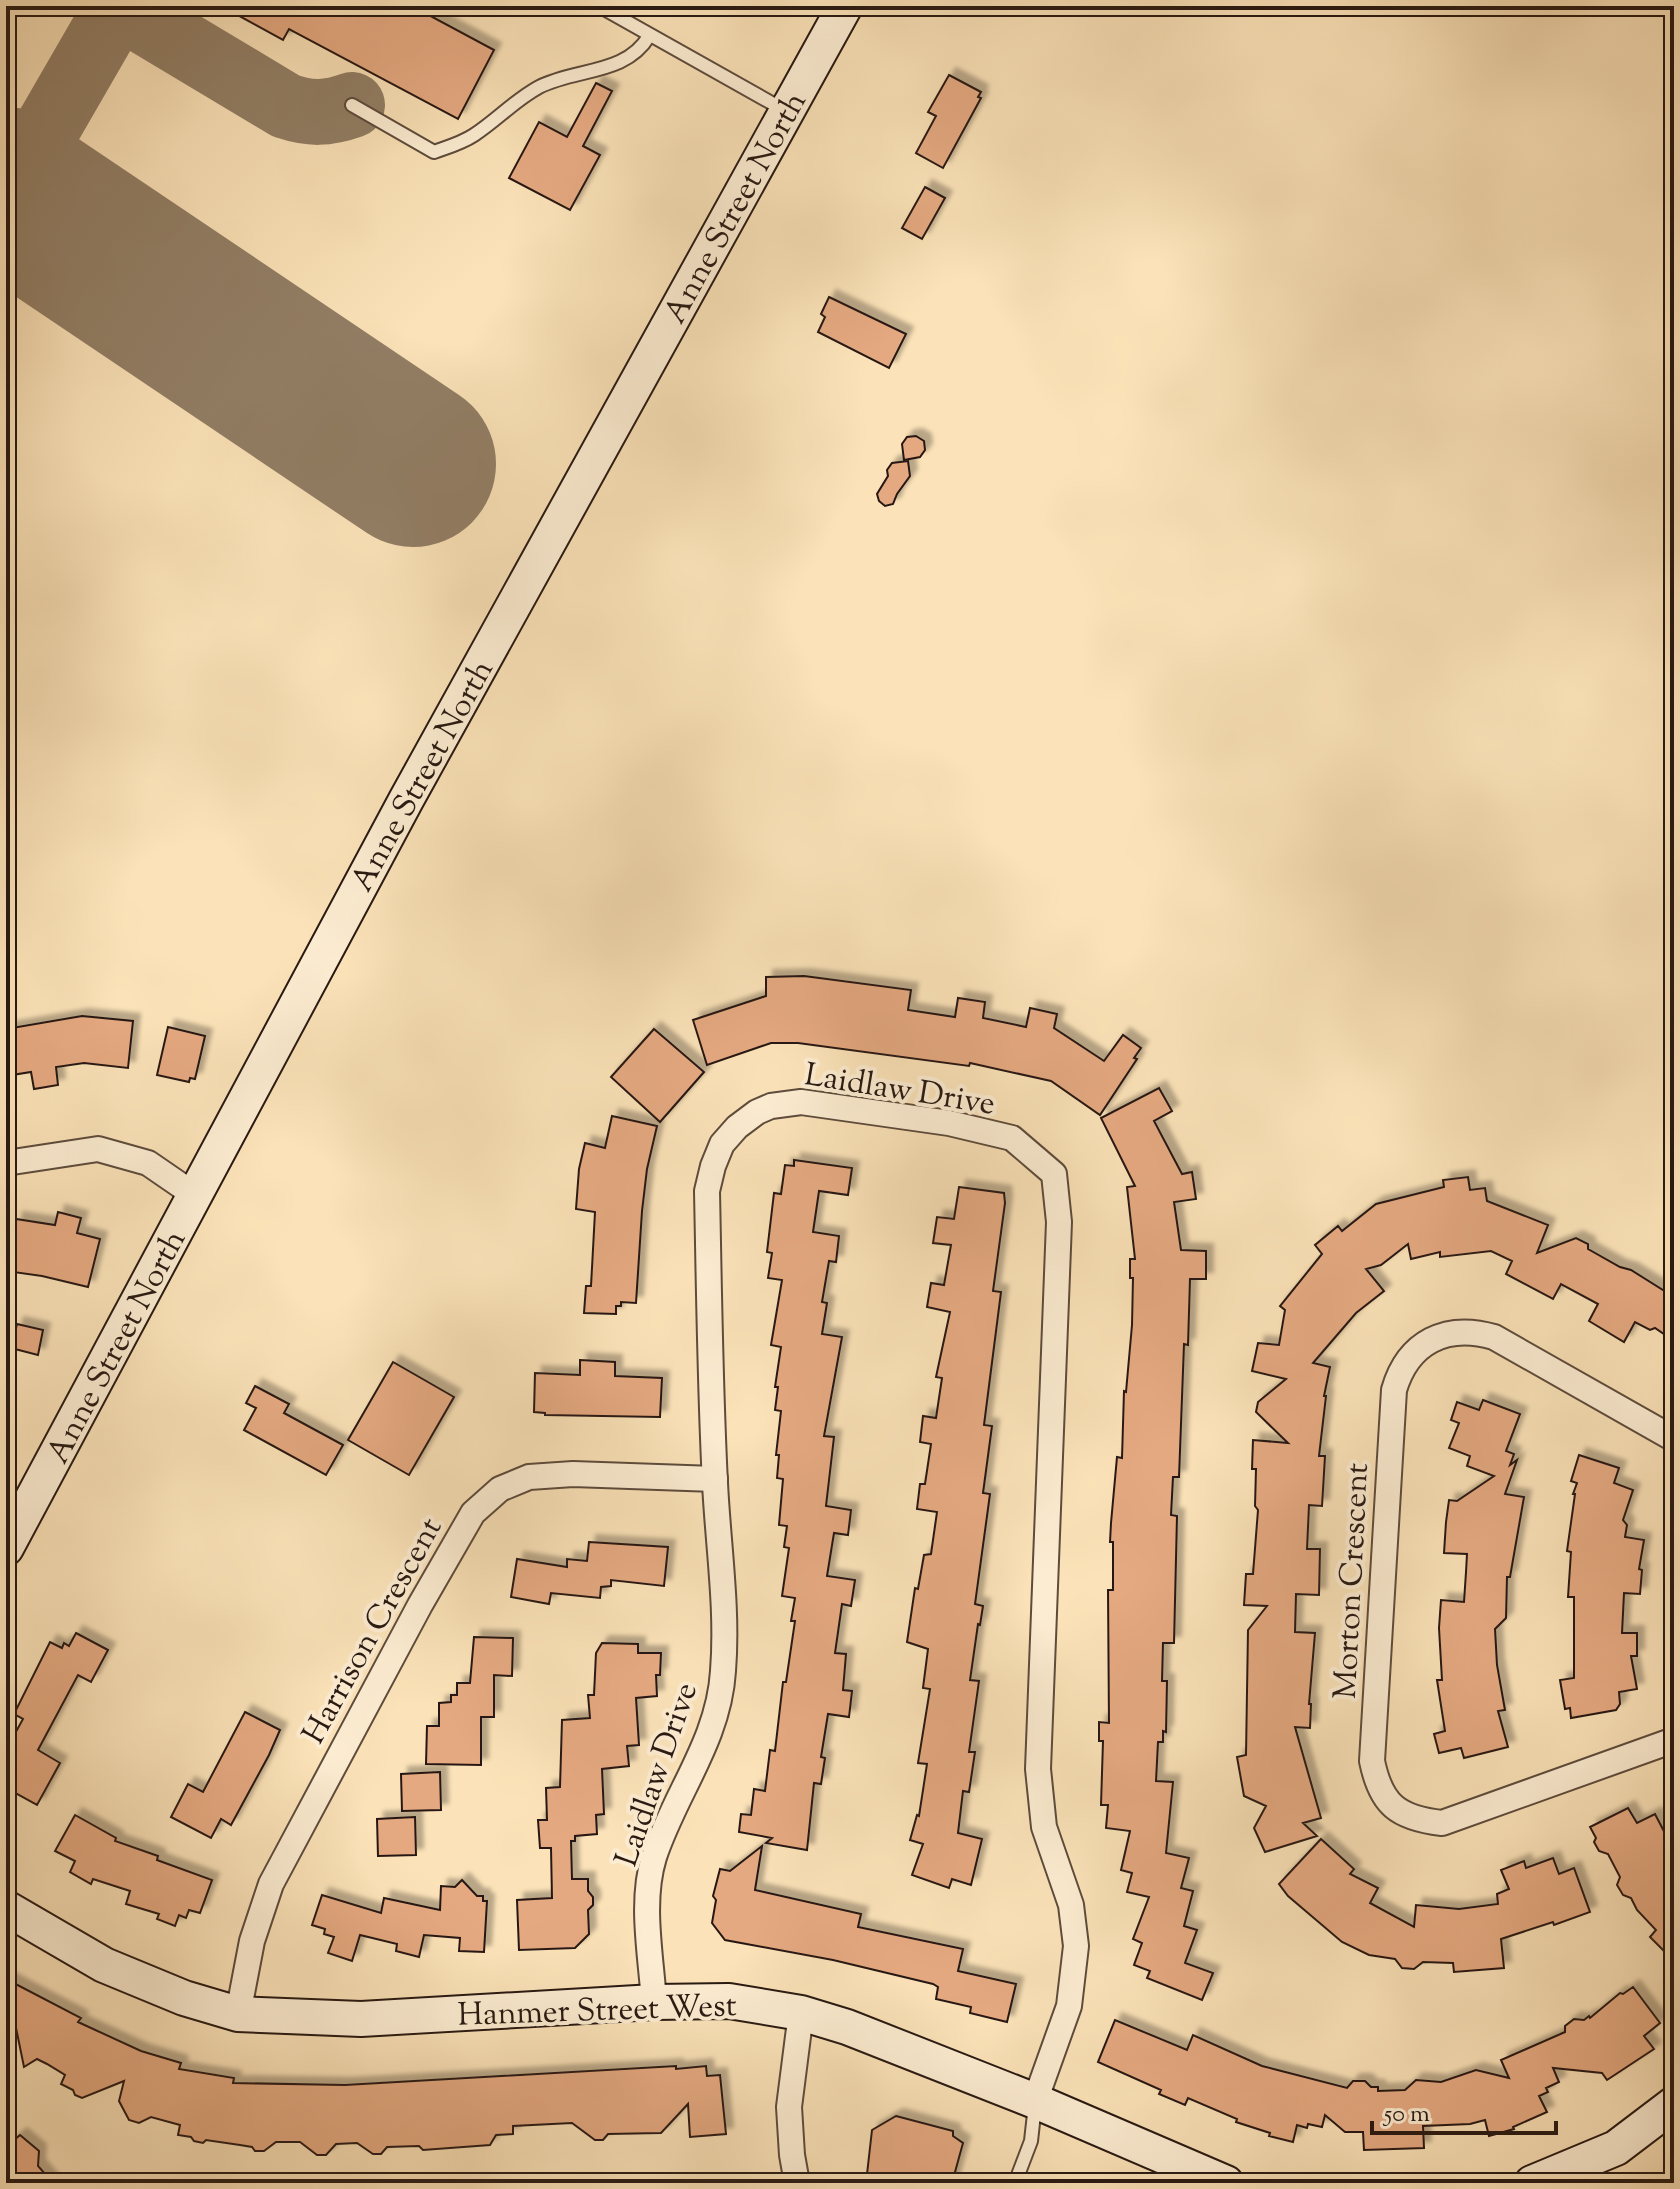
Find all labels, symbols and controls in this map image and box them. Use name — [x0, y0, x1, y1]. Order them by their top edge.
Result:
street label: Anne Street North — [654, 84, 820, 333]
street label: Anne Street North — [341, 652, 507, 901]
street label: Laidlaw Drive — [801, 1053, 998, 1129]
street label: Anne Street North — [37, 1222, 199, 1473]
street label: Morton Crescent — [1324, 1462, 1382, 1700]
street label: Harrison Crescent — [292, 1510, 455, 1753]
street label: Laidlaw Drive — [605, 1677, 711, 1873]
street label: Hanmer Street West — [457, 1984, 737, 2040]
scale bar — [1372, 2085, 1556, 2135]
text: 50 m — [1382, 2098, 1430, 2132]

